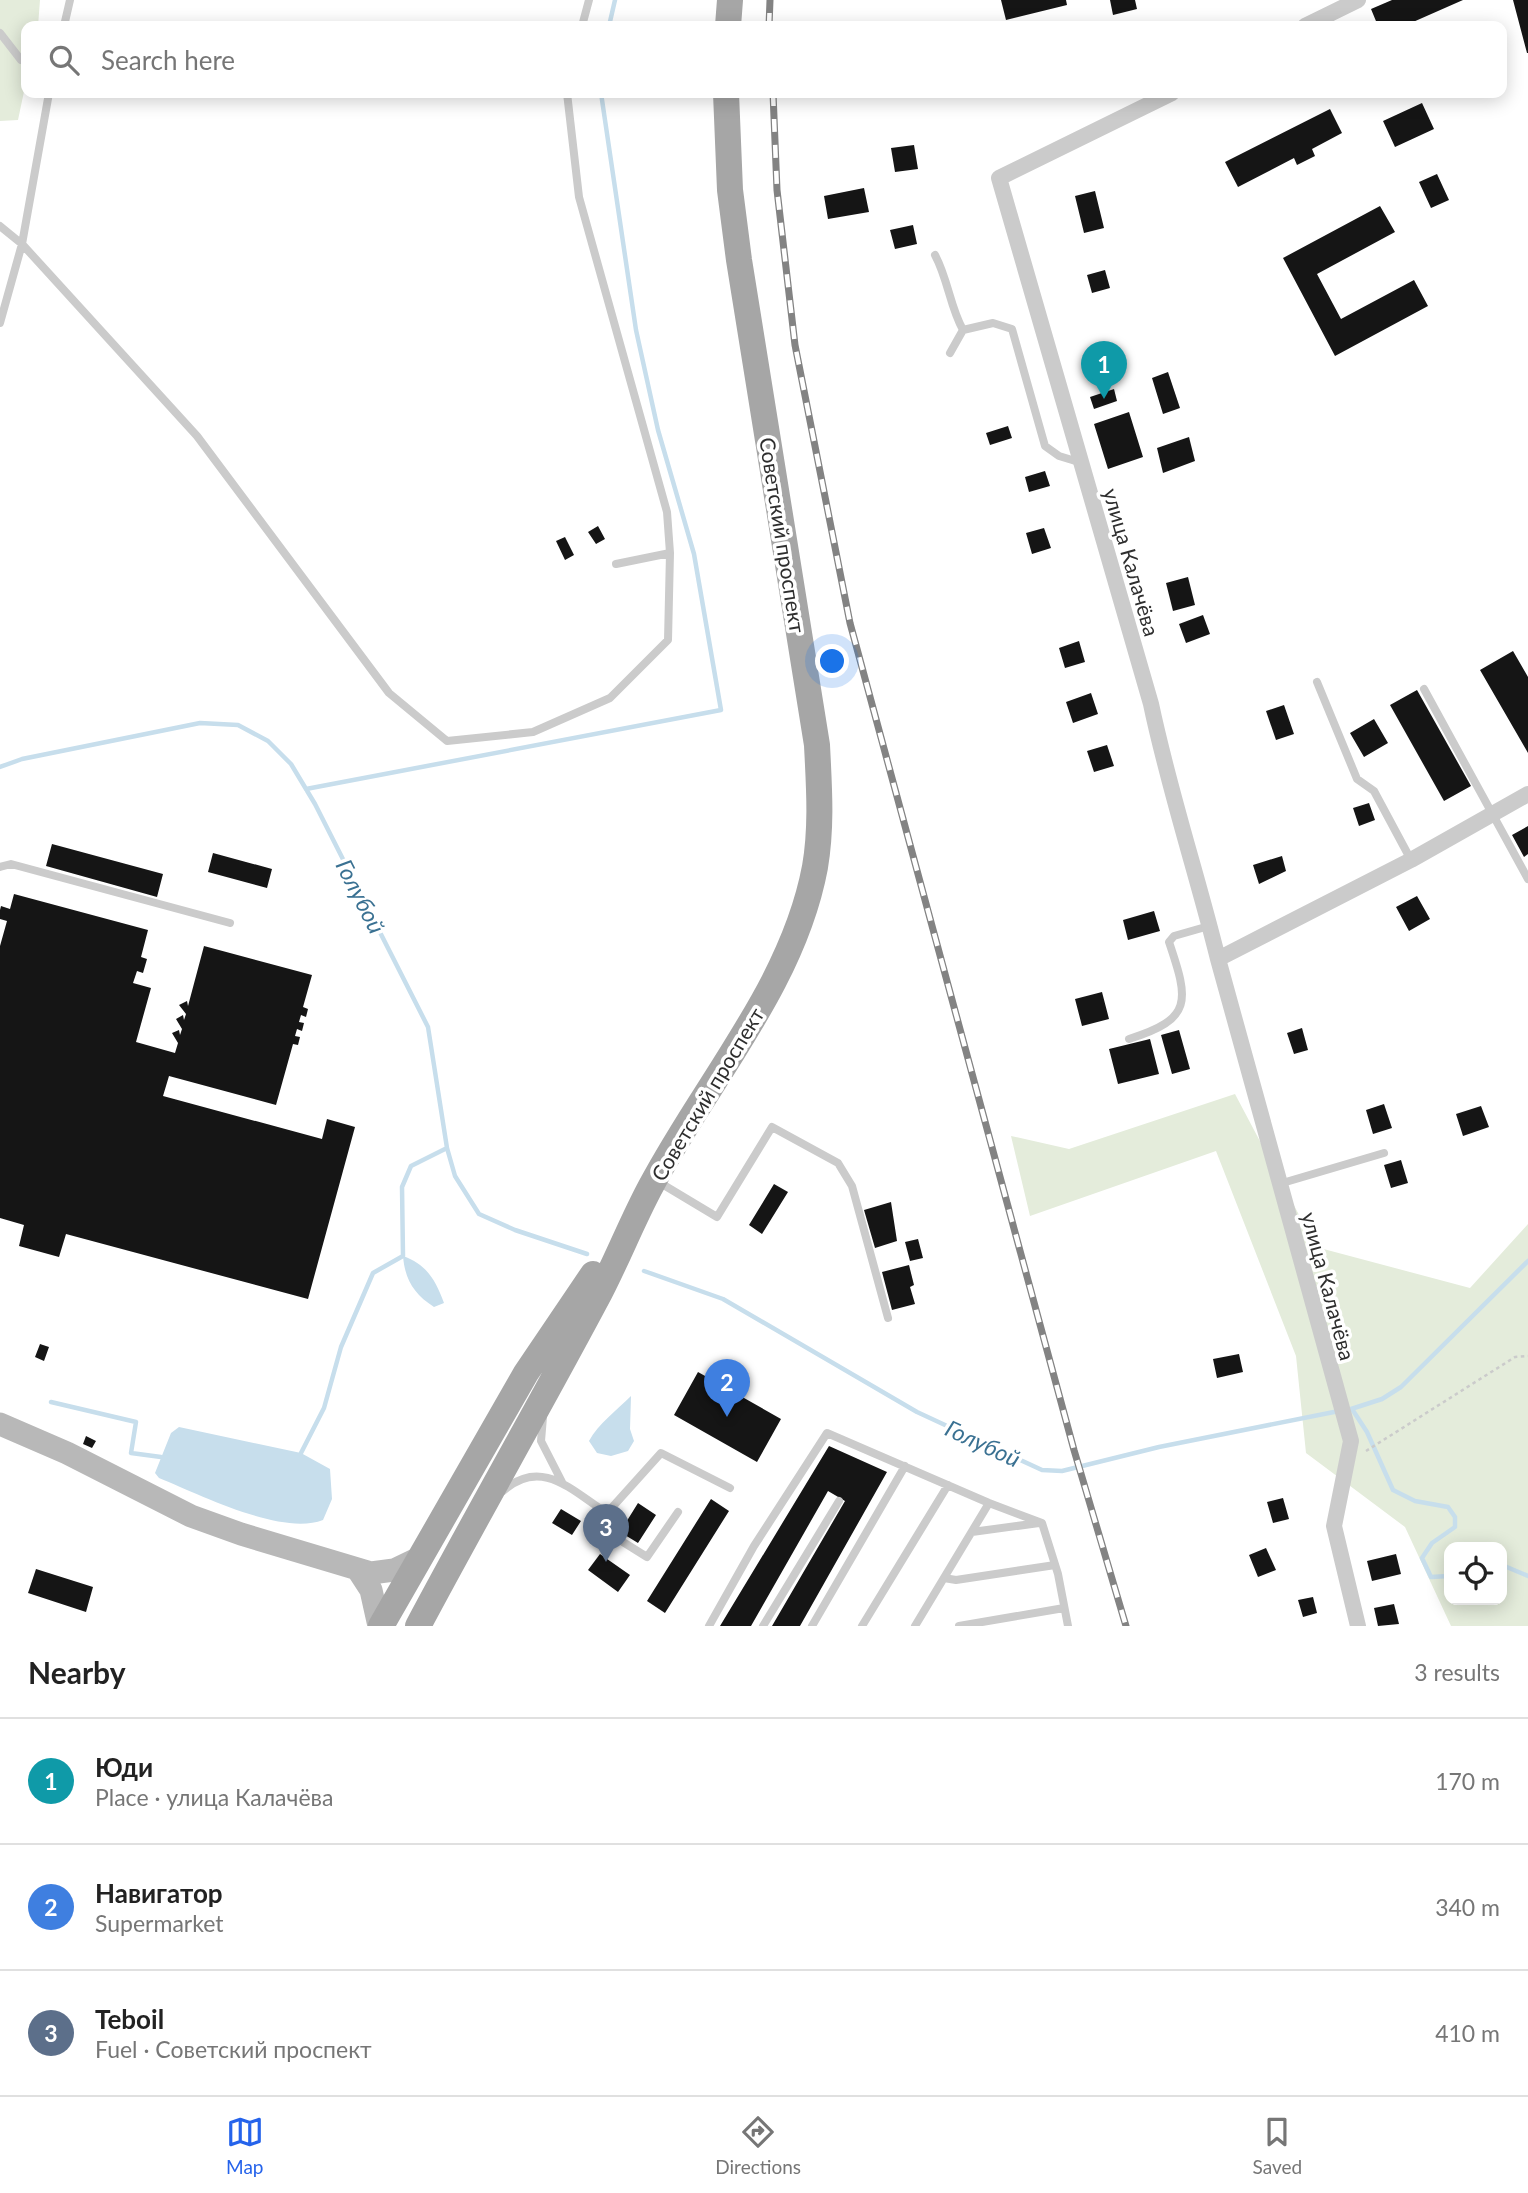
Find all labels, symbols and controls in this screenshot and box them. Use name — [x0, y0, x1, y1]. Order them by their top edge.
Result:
search box — [21, 21, 1507, 98]
icon: search — [45, 41, 83, 79]
text: Search here — [101, 44, 235, 76]
pin: 1 — [1081, 341, 1127, 399]
street label: Советский проспект — [755, 435, 811, 635]
street label: улица Калачёва — [1099, 485, 1165, 639]
your location — [815, 644, 849, 678]
water label: Голубой — [330, 854, 392, 938]
street label: Советский проспект — [645, 1003, 769, 1185]
street label: улица Калачёва — [1297, 1209, 1361, 1363]
pin: 2 — [704, 1359, 750, 1417]
water label: Голубой — [941, 1414, 1025, 1472]
pin: 3 — [583, 1504, 629, 1562]
map controls — [1444, 1542, 1507, 1605]
button: locate — [1444, 1542, 1507, 1605]
text: Nearby — [28, 1654, 126, 1690]
text: 3 results — [1414, 1658, 1500, 1686]
text: Юди — [95, 1751, 153, 1783]
text: 1 — [44, 1767, 58, 1795]
text: 170 m — [1435, 1767, 1500, 1795]
text: Place · улица Калачёва — [95, 1783, 333, 1811]
text: Навигатор — [95, 1877, 223, 1909]
text: 2 — [44, 1893, 58, 1921]
text: 340 m — [1435, 1893, 1500, 1921]
text: Supermarket — [95, 1909, 224, 1937]
text: Teboil — [95, 2003, 164, 2035]
text: 3 — [44, 2019, 58, 2047]
text: 410 m — [1435, 2019, 1500, 2047]
text: Fuel · Советский проспект — [95, 2035, 372, 2063]
tab: Map — [226, 2113, 264, 2178]
tab: Directions — [715, 2113, 801, 2178]
tab: Saved — [1253, 2113, 1302, 2178]

